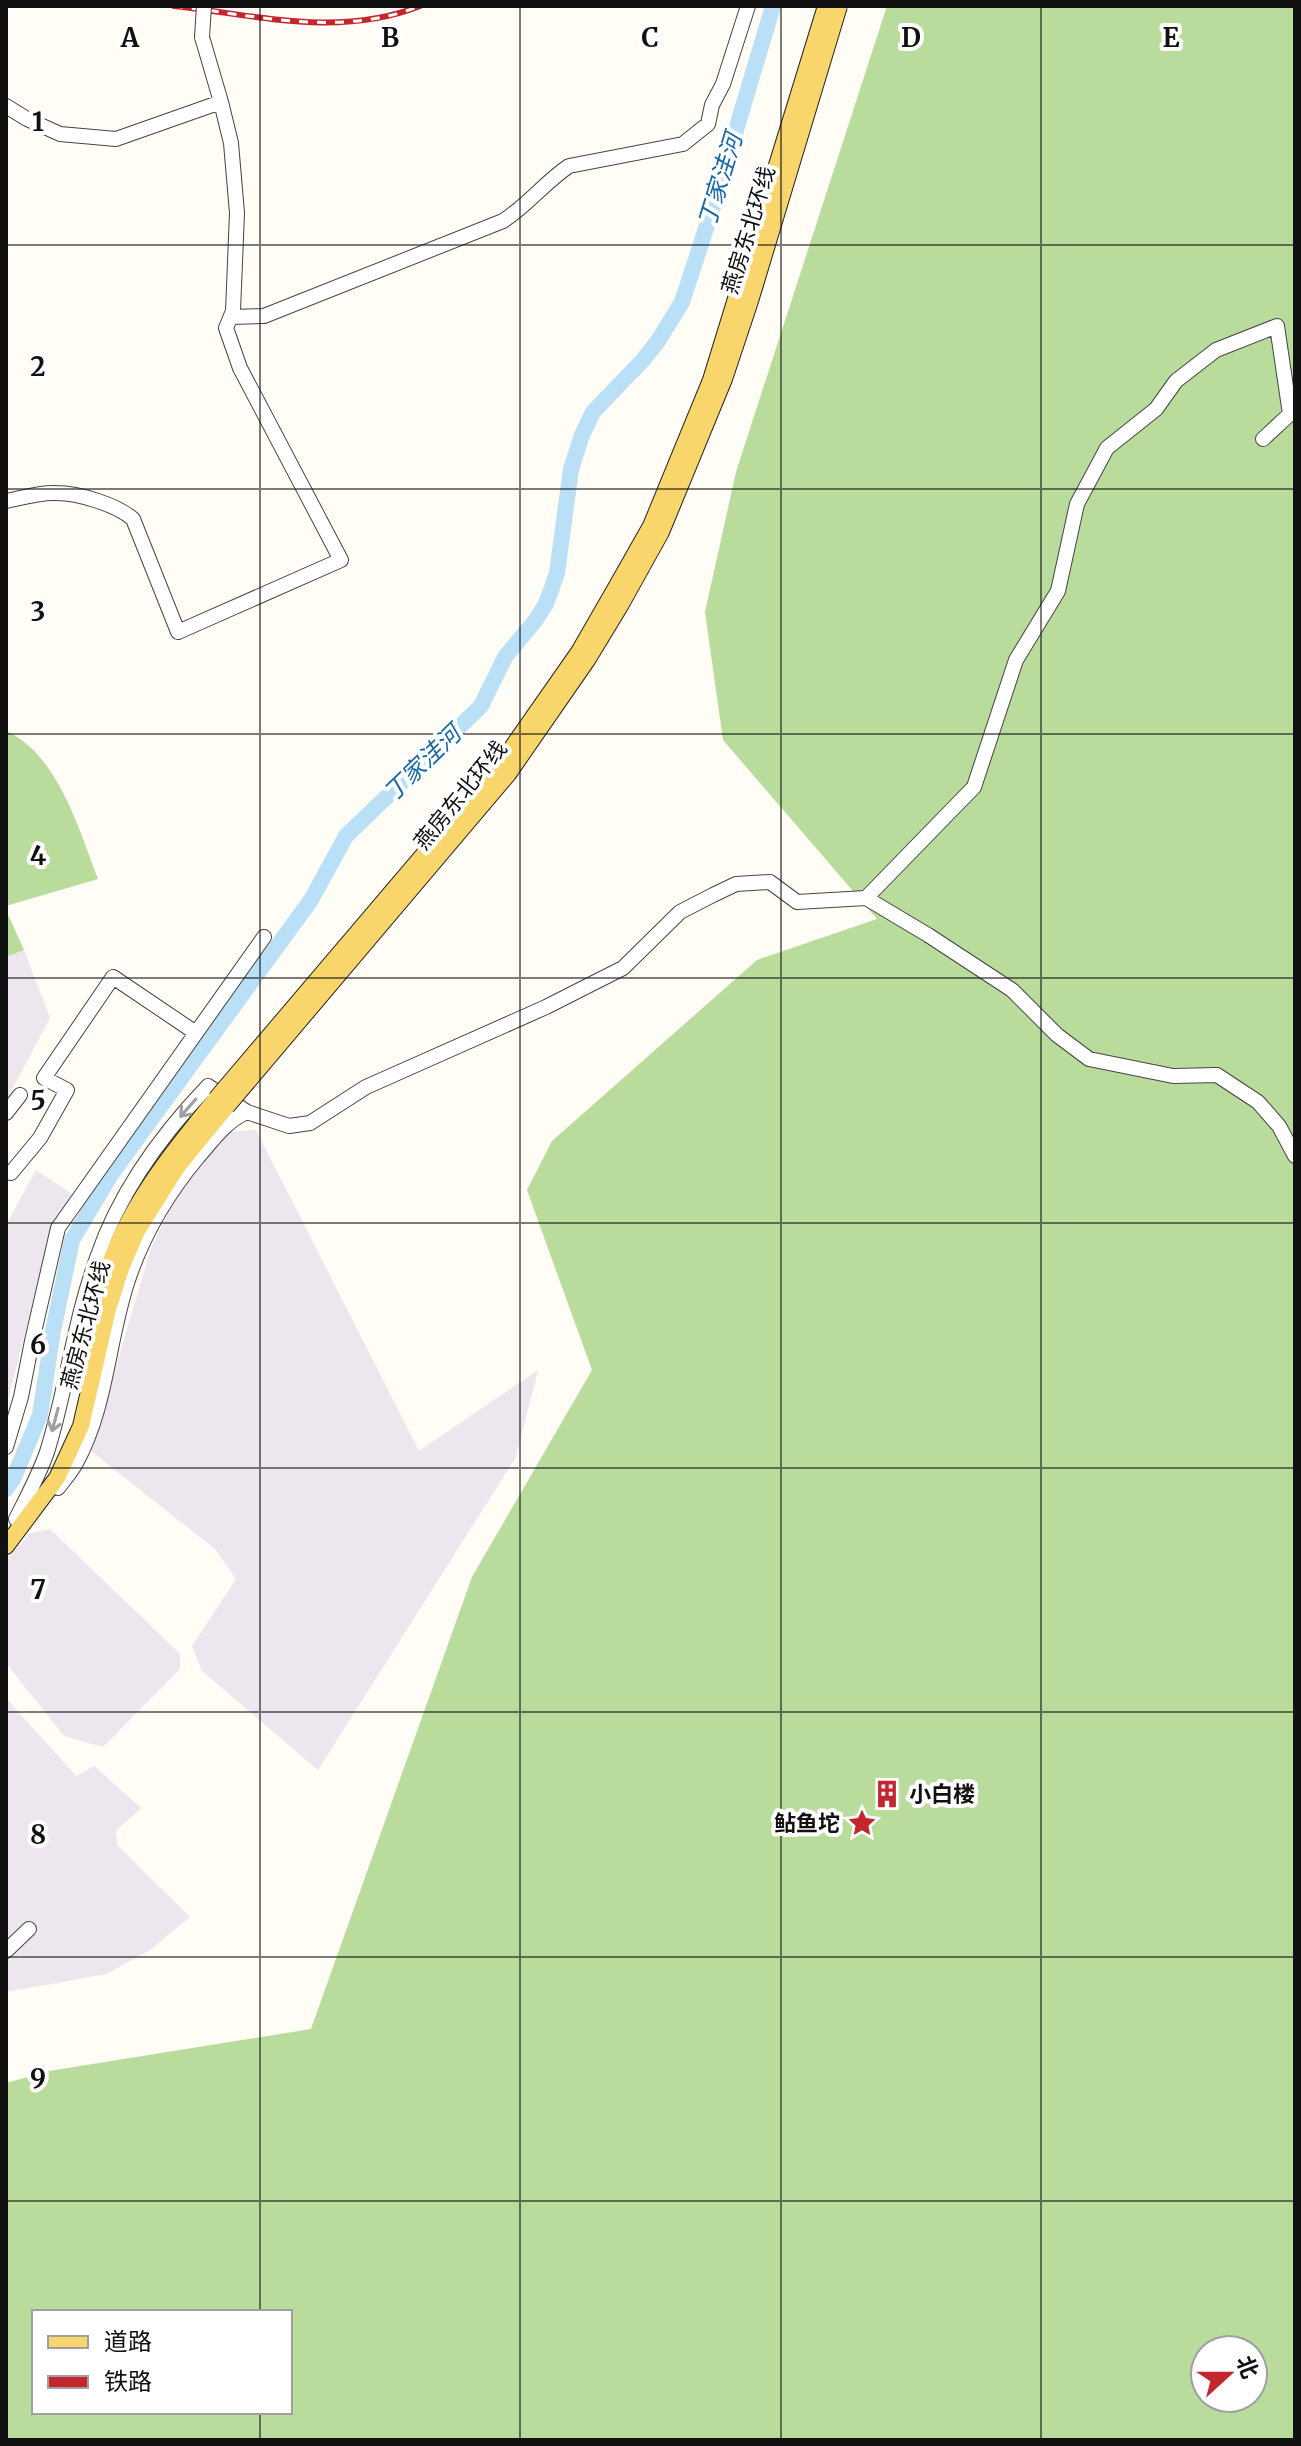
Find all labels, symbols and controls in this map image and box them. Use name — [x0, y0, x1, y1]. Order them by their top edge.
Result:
text: A — [120, 21, 140, 54]
text: B — [381, 21, 399, 54]
text: C — [641, 21, 659, 54]
text: D — [901, 21, 921, 54]
text: E — [1163, 21, 1180, 54]
text: 1 — [32, 105, 44, 138]
water label: 丁家洼河 — [691, 126, 750, 230]
street label: 燕房东北环线 — [715, 163, 781, 297]
text: 2 — [30, 350, 46, 383]
text: 3 — [31, 595, 45, 628]
water label: 丁家洼河 — [377, 716, 470, 807]
street label: 燕房东北环线 — [408, 735, 512, 855]
text: 4 — [30, 839, 47, 872]
text: 5 — [30, 1084, 46, 1117]
one-way arrow — [179, 1097, 197, 1118]
street label: 燕房东北环线 — [54, 1258, 116, 1392]
text: 6 — [30, 1328, 46, 1361]
one-way arrow — [47, 1407, 62, 1433]
text: 7 — [30, 1573, 46, 1606]
building icon: 小白楼 — [872, 1779, 902, 1809]
place label: 小白楼 — [909, 1780, 975, 1808]
place icon: 鲇鱼坨 — [847, 1808, 877, 1838]
place label: 鲇鱼坨 — [774, 1809, 840, 1837]
text: 8 — [30, 1818, 46, 1851]
text: 9 — [30, 2062, 46, 2095]
legend — [32, 2310, 292, 2414]
text: 道路 — [104, 2326, 152, 2357]
north arrow — [1189, 2334, 1269, 2414]
text: 北 — [1231, 2352, 1265, 2382]
text: 铁路 — [104, 2366, 152, 2397]

